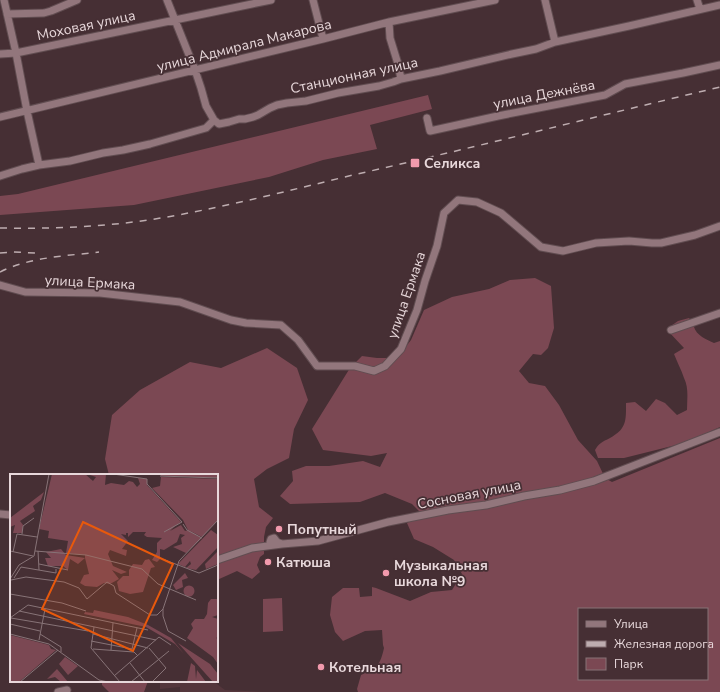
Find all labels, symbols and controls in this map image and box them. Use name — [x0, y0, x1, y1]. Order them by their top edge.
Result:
street label: Моховая улица — [35, 6, 137, 45]
street label: улица Адмирала Макарова — [155, 15, 333, 76]
street label: Станционная улица — [289, 53, 420, 98]
street label: улица Дежнёва — [492, 75, 597, 114]
place label: Селикса — [424, 154, 480, 173]
marker: Селикса — [409, 157, 421, 169]
street label: улица Ермака — [383, 249, 430, 341]
street label: улица Ермака — [44, 271, 136, 294]
inset map — [10, 474, 218, 682]
street label: Сосновая улица — [416, 475, 523, 514]
place label: Попутный — [287, 520, 357, 539]
marker: Попутный — [274, 524, 284, 534]
place label: Катюша — [276, 553, 331, 572]
place label: Музыкальная школа №9 — [394, 556, 488, 591]
marker: Катюша — [263, 557, 273, 567]
marker: Музыкальная школа №9 — [381, 568, 391, 578]
legend — [578, 608, 708, 680]
text: Улица — [613, 616, 648, 632]
text: Железная дорога — [614, 636, 714, 652]
text: Парк — [614, 656, 644, 672]
place label: Котельная — [329, 658, 401, 677]
marker: Котельная — [316, 662, 326, 672]

